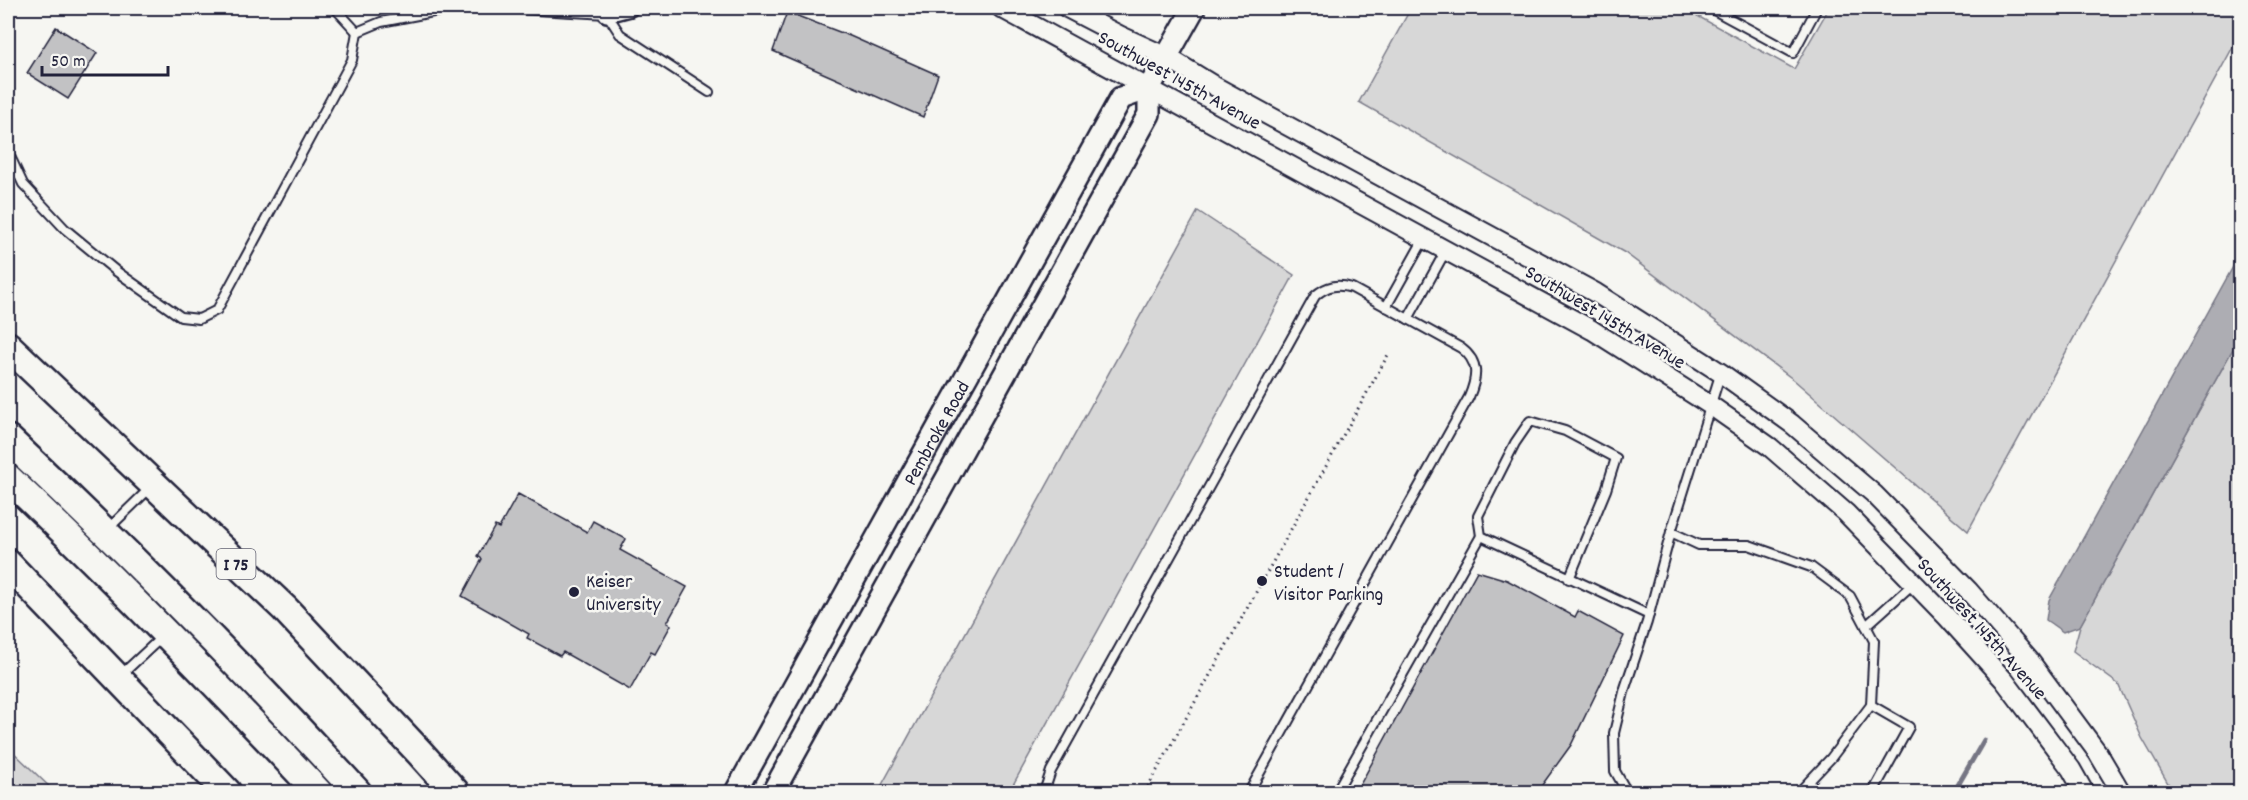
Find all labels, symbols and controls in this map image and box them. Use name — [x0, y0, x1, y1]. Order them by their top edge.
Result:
street label: Southwest 145th Avenue — [1092, 25, 1265, 138]
scale bar — [42, 39, 168, 77]
text: 50 m — [51, 50, 86, 75]
street label: Southwest 145th Avenue — [1519, 260, 1690, 378]
street label: Pembroke Road — [898, 377, 978, 491]
road number: I 75 — [216, 549, 256, 579]
street label: Southwest 145th Avenue — [1909, 553, 2052, 707]
place label: Student / Visitor Parking — [1274, 559, 1383, 610]
place label: Keiser University — [586, 569, 662, 620]
marker: Student / Visitor Parking — [1255, 574, 1269, 588]
marker: Keiser University — [567, 585, 581, 599]

